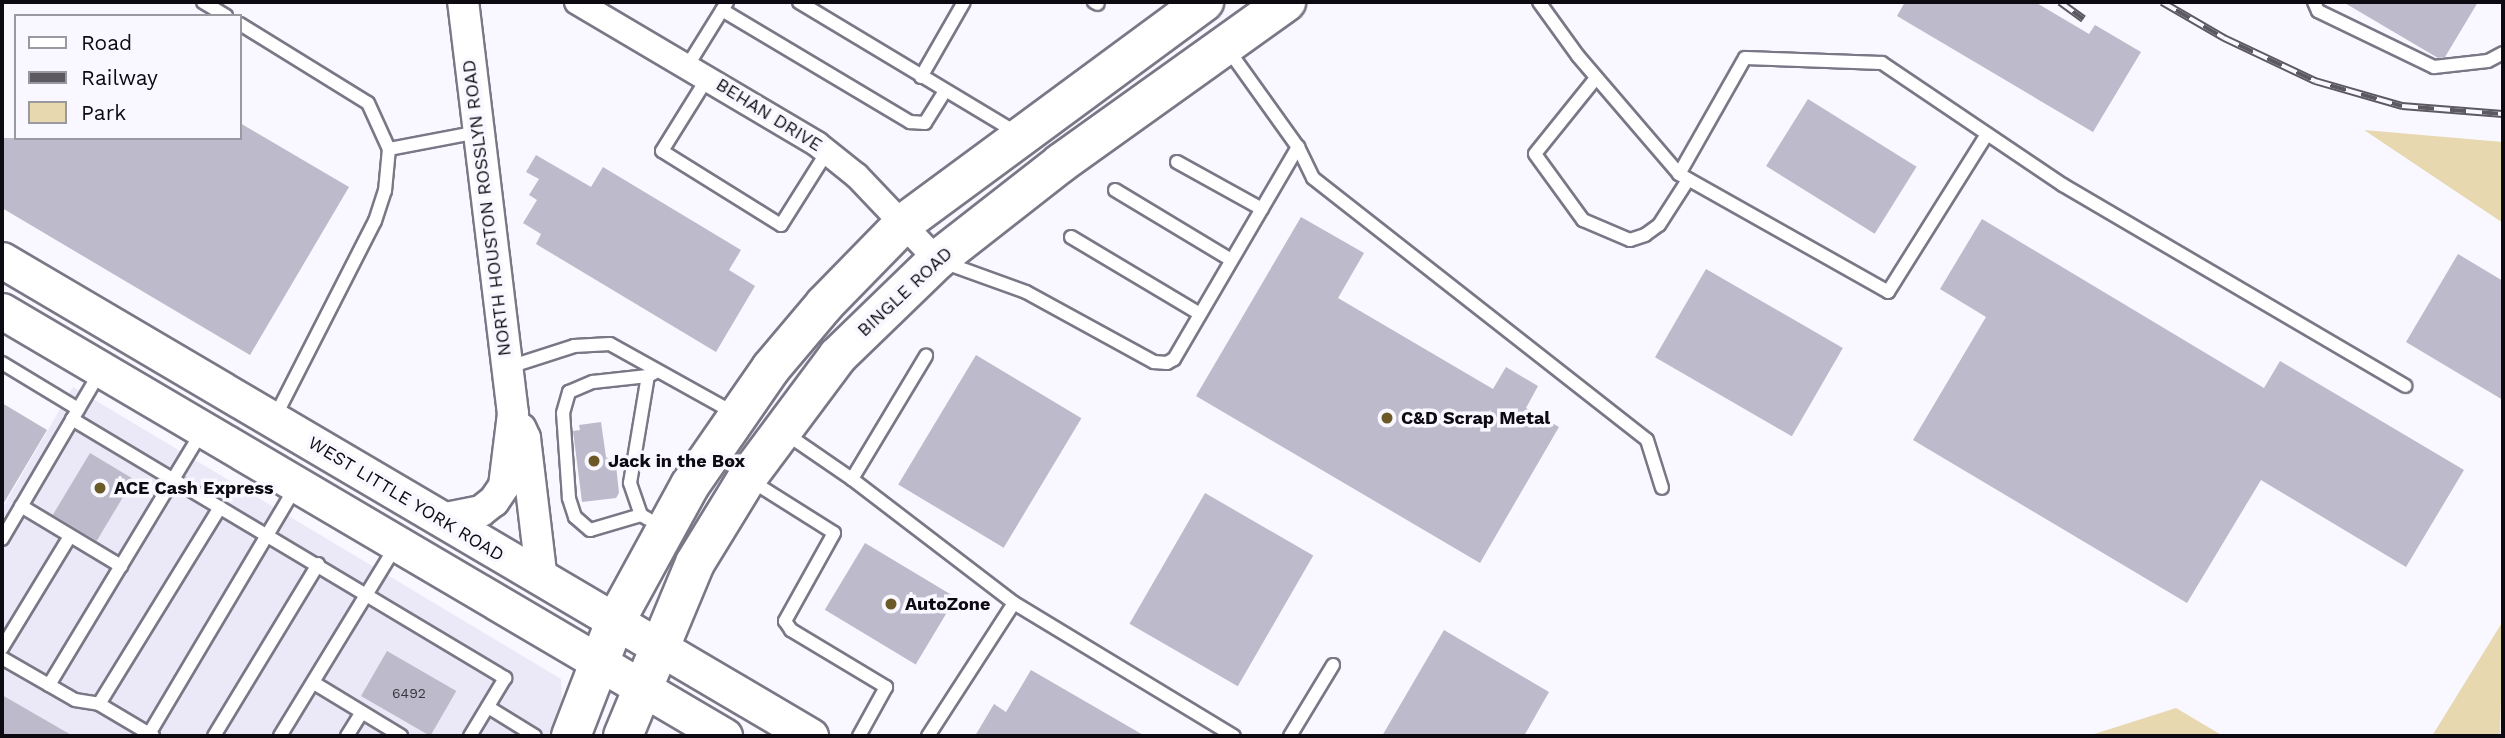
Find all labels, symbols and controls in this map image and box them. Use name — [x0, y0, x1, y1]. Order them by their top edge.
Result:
legend — [14, 14, 242, 140]
text: Road — [81, 30, 132, 55]
street label: NORTH HOUSTON ROSSLYN ROAD — [458, 59, 516, 357]
text: Railway — [81, 65, 158, 90]
street label: BEHAN DRIVE — [712, 74, 826, 156]
text: Park — [81, 100, 126, 125]
street label: BINGLE ROAD — [853, 243, 957, 341]
place label: C&D Scrap Metal — [1401, 407, 1550, 429]
marker: C&D Scrap Metal — [1379, 410, 1395, 426]
street label: WEST LITTLE YORK ROAD — [304, 432, 508, 566]
place label: Jack in the Box — [608, 450, 745, 472]
marker: Jack in the Box — [586, 453, 602, 469]
place label: ACE Cash Express — [114, 477, 274, 499]
marker: ACE Cash Express — [92, 480, 108, 496]
place label: AutoZone — [905, 593, 990, 615]
marker: AutoZone — [883, 596, 899, 612]
house number: 6492 — [392, 685, 426, 701]

